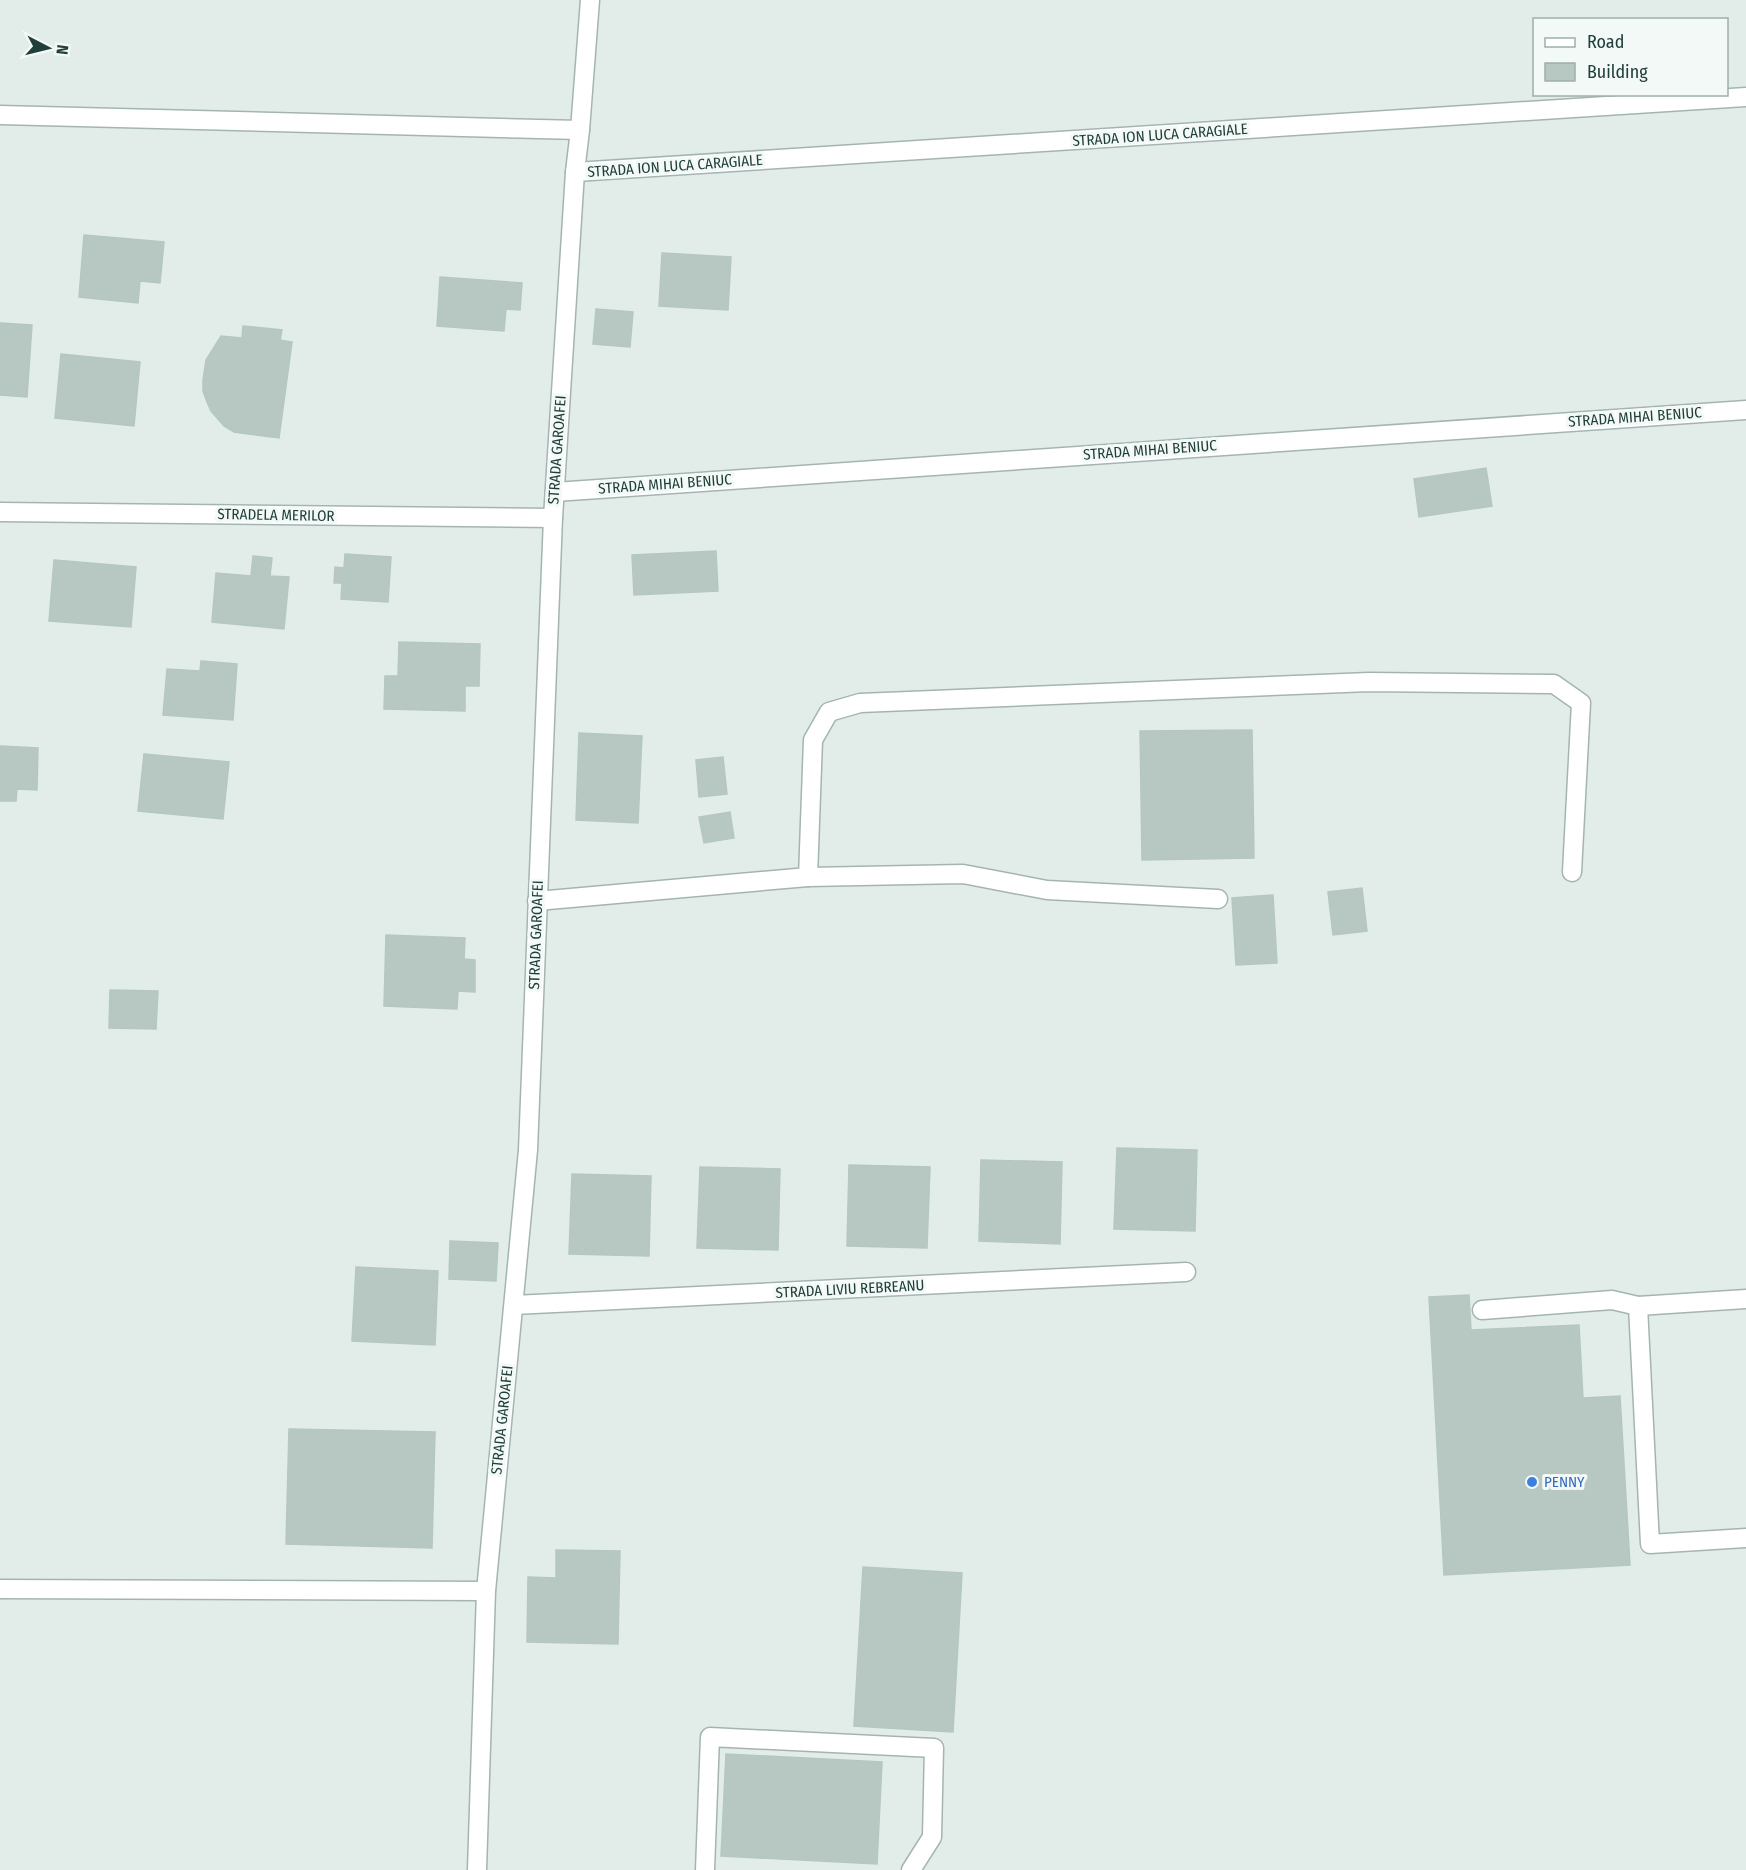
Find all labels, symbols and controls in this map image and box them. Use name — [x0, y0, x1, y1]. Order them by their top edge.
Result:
north arrow — [18, 18, 78, 78]
legend — [1533, 18, 1728, 96]
text: Road — [1587, 31, 1624, 53]
text: N — [52, 44, 72, 56]
text: Building — [1587, 61, 1648, 83]
street label: STRADA ION LUCA CARAGIALE — [1072, 120, 1248, 150]
street label: STRADA ION LUCA CARAGIALE — [587, 151, 763, 181]
street label: STRADA GAROAFEI — [544, 395, 570, 505]
street label: STRADA MIHAI BENIUC — [1568, 403, 1703, 431]
street label: STRADA MIHAI BENIUC — [1083, 436, 1218, 464]
street label: STRADA MIHAI BENIUC — [598, 470, 733, 498]
street label: STRADELA MERILOR — [217, 505, 335, 525]
street label: STRADA GAROAFEI — [525, 880, 547, 990]
street label: STRADA LIVIU REBREANU — [775, 1276, 925, 1302]
street label: STRADA GAROAFEI — [487, 1365, 517, 1475]
place label: PENNY — [1544, 1473, 1585, 1491]
marker: PENNY — [1525, 1475, 1539, 1489]

